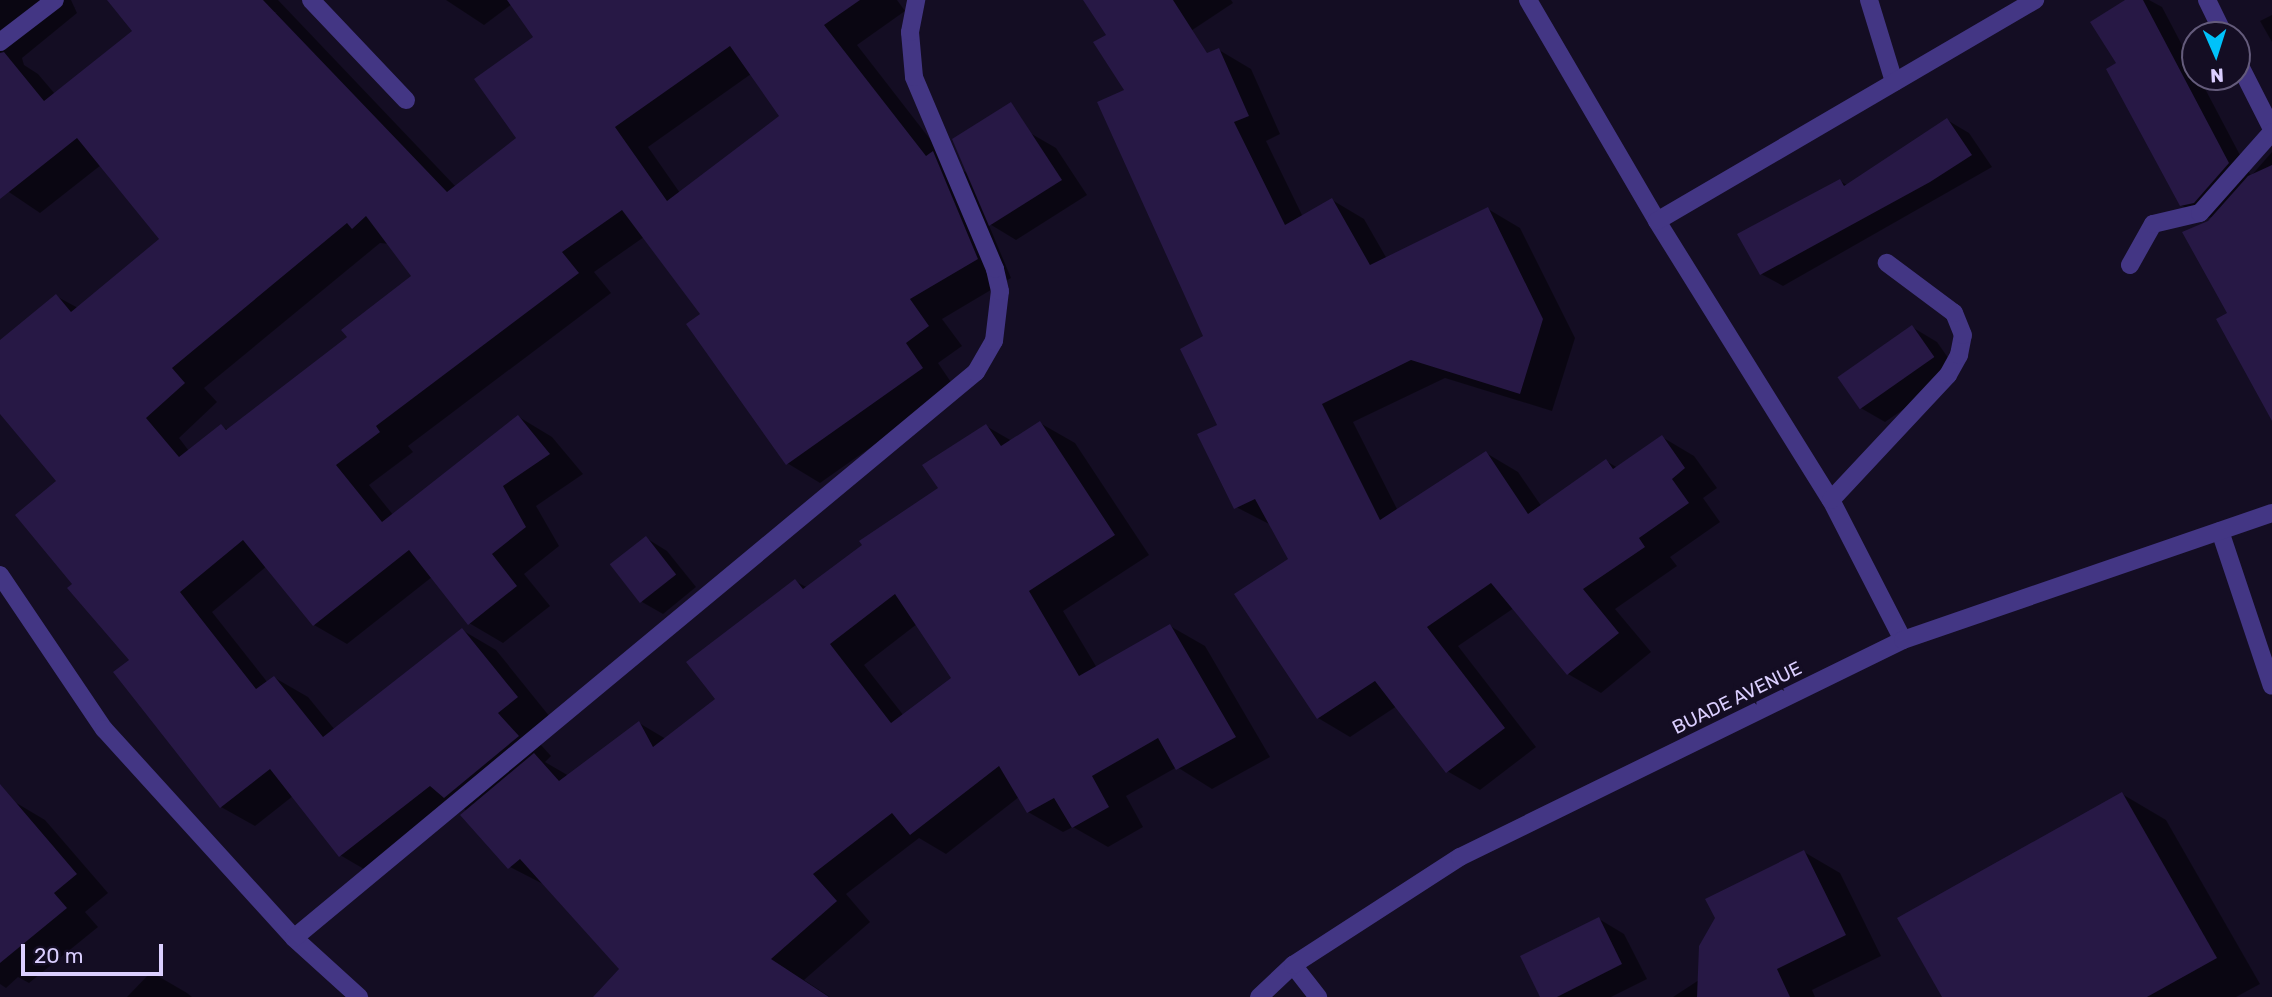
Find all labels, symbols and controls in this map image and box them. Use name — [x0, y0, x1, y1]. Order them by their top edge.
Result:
north arrow — [2181, 21, 2251, 91]
text: N — [2210, 64, 2224, 87]
street label: BUADE AVENUE — [1668, 657, 1806, 739]
scale bar — [24, 930, 166, 974]
text: 20 m — [34, 943, 83, 968]

